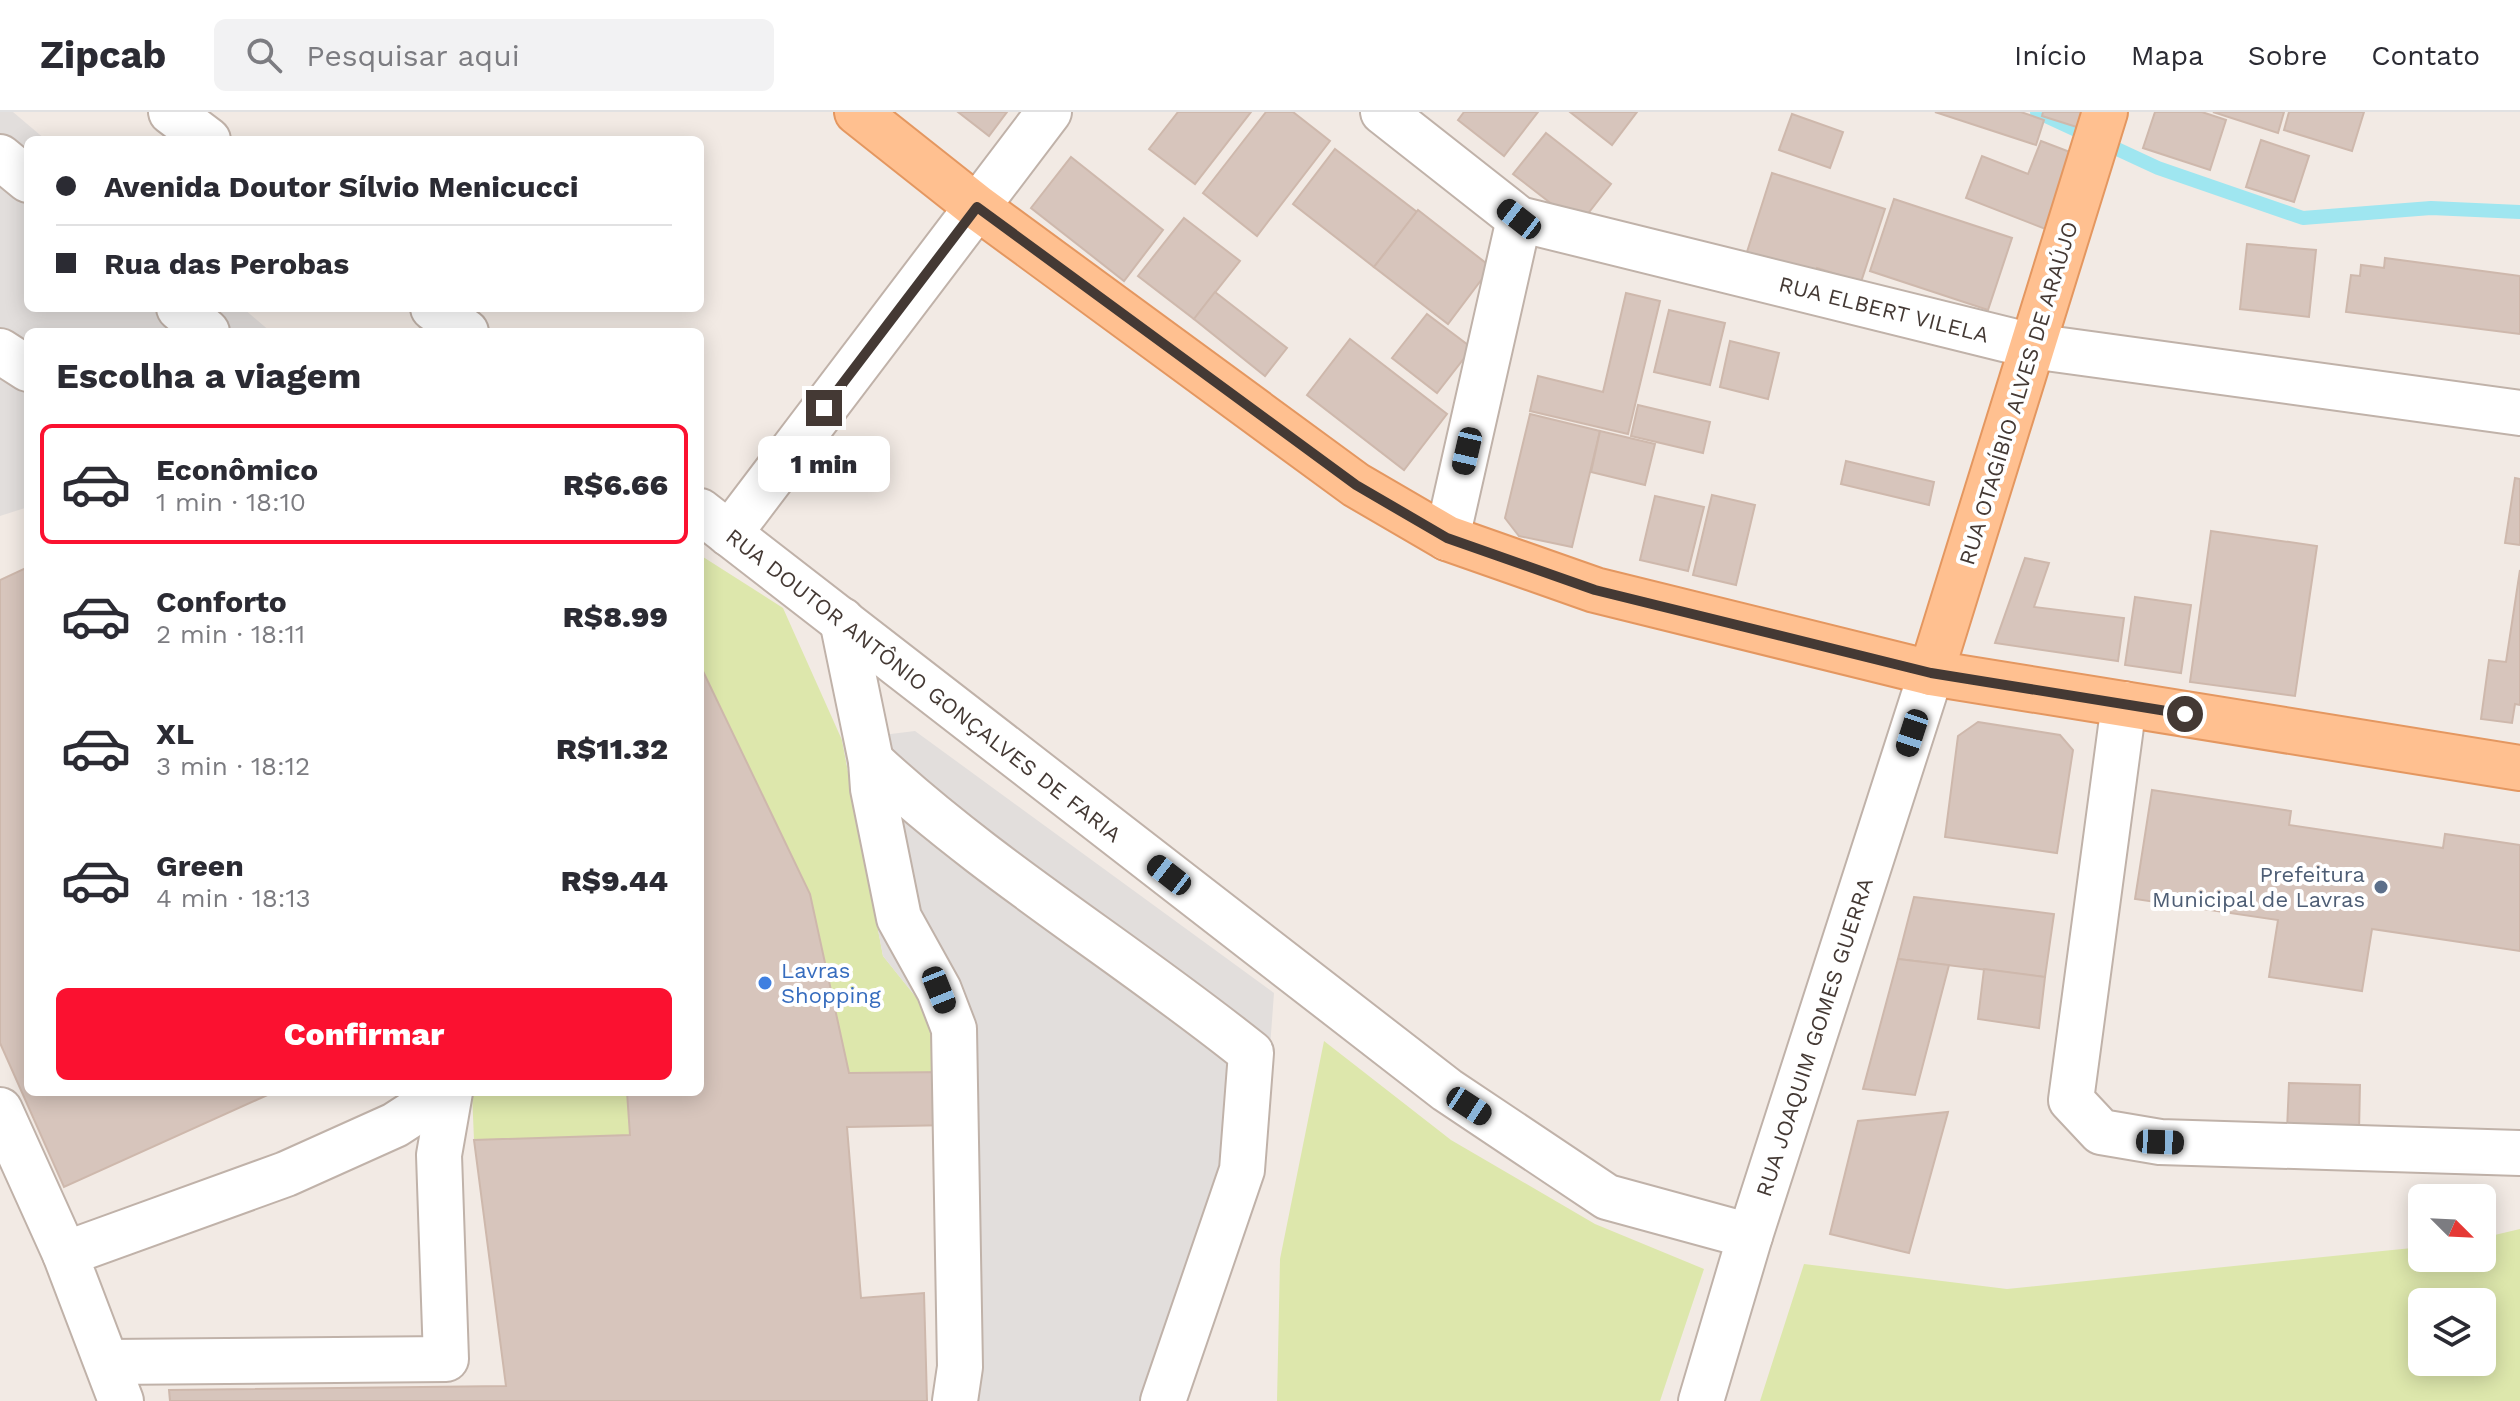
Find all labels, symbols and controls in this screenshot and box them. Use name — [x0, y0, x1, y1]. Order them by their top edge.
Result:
search box — [214, 19, 774, 91]
text: Zipcab — [40, 33, 166, 77]
icon: search — [242, 33, 286, 77]
text: Pesquisar aqui — [306, 38, 520, 73]
text: Início — [2014, 39, 2087, 72]
text: Mapa — [2131, 39, 2204, 72]
text: Sobre — [2248, 39, 2327, 72]
text: Contato — [2371, 39, 2480, 72]
text: Avenida Doutor Sílvio Menicucci — [104, 169, 578, 204]
car — [1493, 195, 1545, 243]
street label: RUA OTAGÍBIO ALVES DE ARAÚJO — [1954, 218, 2083, 568]
text: Rua das Perobas — [104, 246, 349, 281]
street label: RUA ELBERT VILELA — [1776, 271, 1992, 348]
text: Escolha a viagem — [56, 355, 361, 397]
route end — [806, 390, 842, 426]
car — [1450, 425, 1484, 477]
callout: 1 min — [758, 436, 890, 492]
icon: car — [60, 448, 132, 520]
text: 1 min — [791, 449, 857, 479]
text: Econômico — [156, 452, 318, 487]
text: R$6.66 — [563, 467, 668, 502]
text: 1 min · 18:10 — [156, 487, 306, 517]
street label: RUA DOUTOR ANTÔNIO GONÇALVES DE FARIA — [721, 523, 1126, 847]
icon: car — [60, 580, 132, 652]
text: Conforto — [156, 584, 287, 619]
text: R$8.99 — [563, 599, 668, 634]
text: 2 min · 18:11 — [156, 619, 305, 649]
route start — [2167, 696, 2203, 732]
car — [1893, 706, 1931, 760]
icon: car — [60, 712, 132, 784]
text: XL — [156, 716, 194, 751]
text: R$11.32 — [556, 731, 668, 766]
text: 3 min · 18:12 — [156, 751, 310, 781]
icon: car — [60, 844, 132, 916]
text: Green — [156, 848, 244, 883]
car — [1143, 851, 1195, 899]
place label: Prefeitura Municipal de Lavras — [2152, 862, 2365, 912]
text: R$9.44 — [561, 863, 668, 898]
street label: RUA JOAQUIM GOMES GUERRA — [1751, 875, 1878, 1200]
marker: Prefeitura Municipal de Lavras — [2372, 878, 2390, 896]
text: 4 min · 18:13 — [156, 883, 311, 913]
place label: Lavras Shopping — [781, 958, 881, 1008]
car — [919, 963, 959, 1017]
marker: Lavras Shopping — [756, 974, 774, 992]
button: Confirmar — [56, 988, 672, 1080]
car — [1442, 1083, 1496, 1129]
car — [2136, 1129, 2184, 1155]
north arrow — [2408, 1184, 2496, 1272]
map controls — [2408, 1184, 2496, 1376]
button: layers — [2408, 1288, 2496, 1376]

